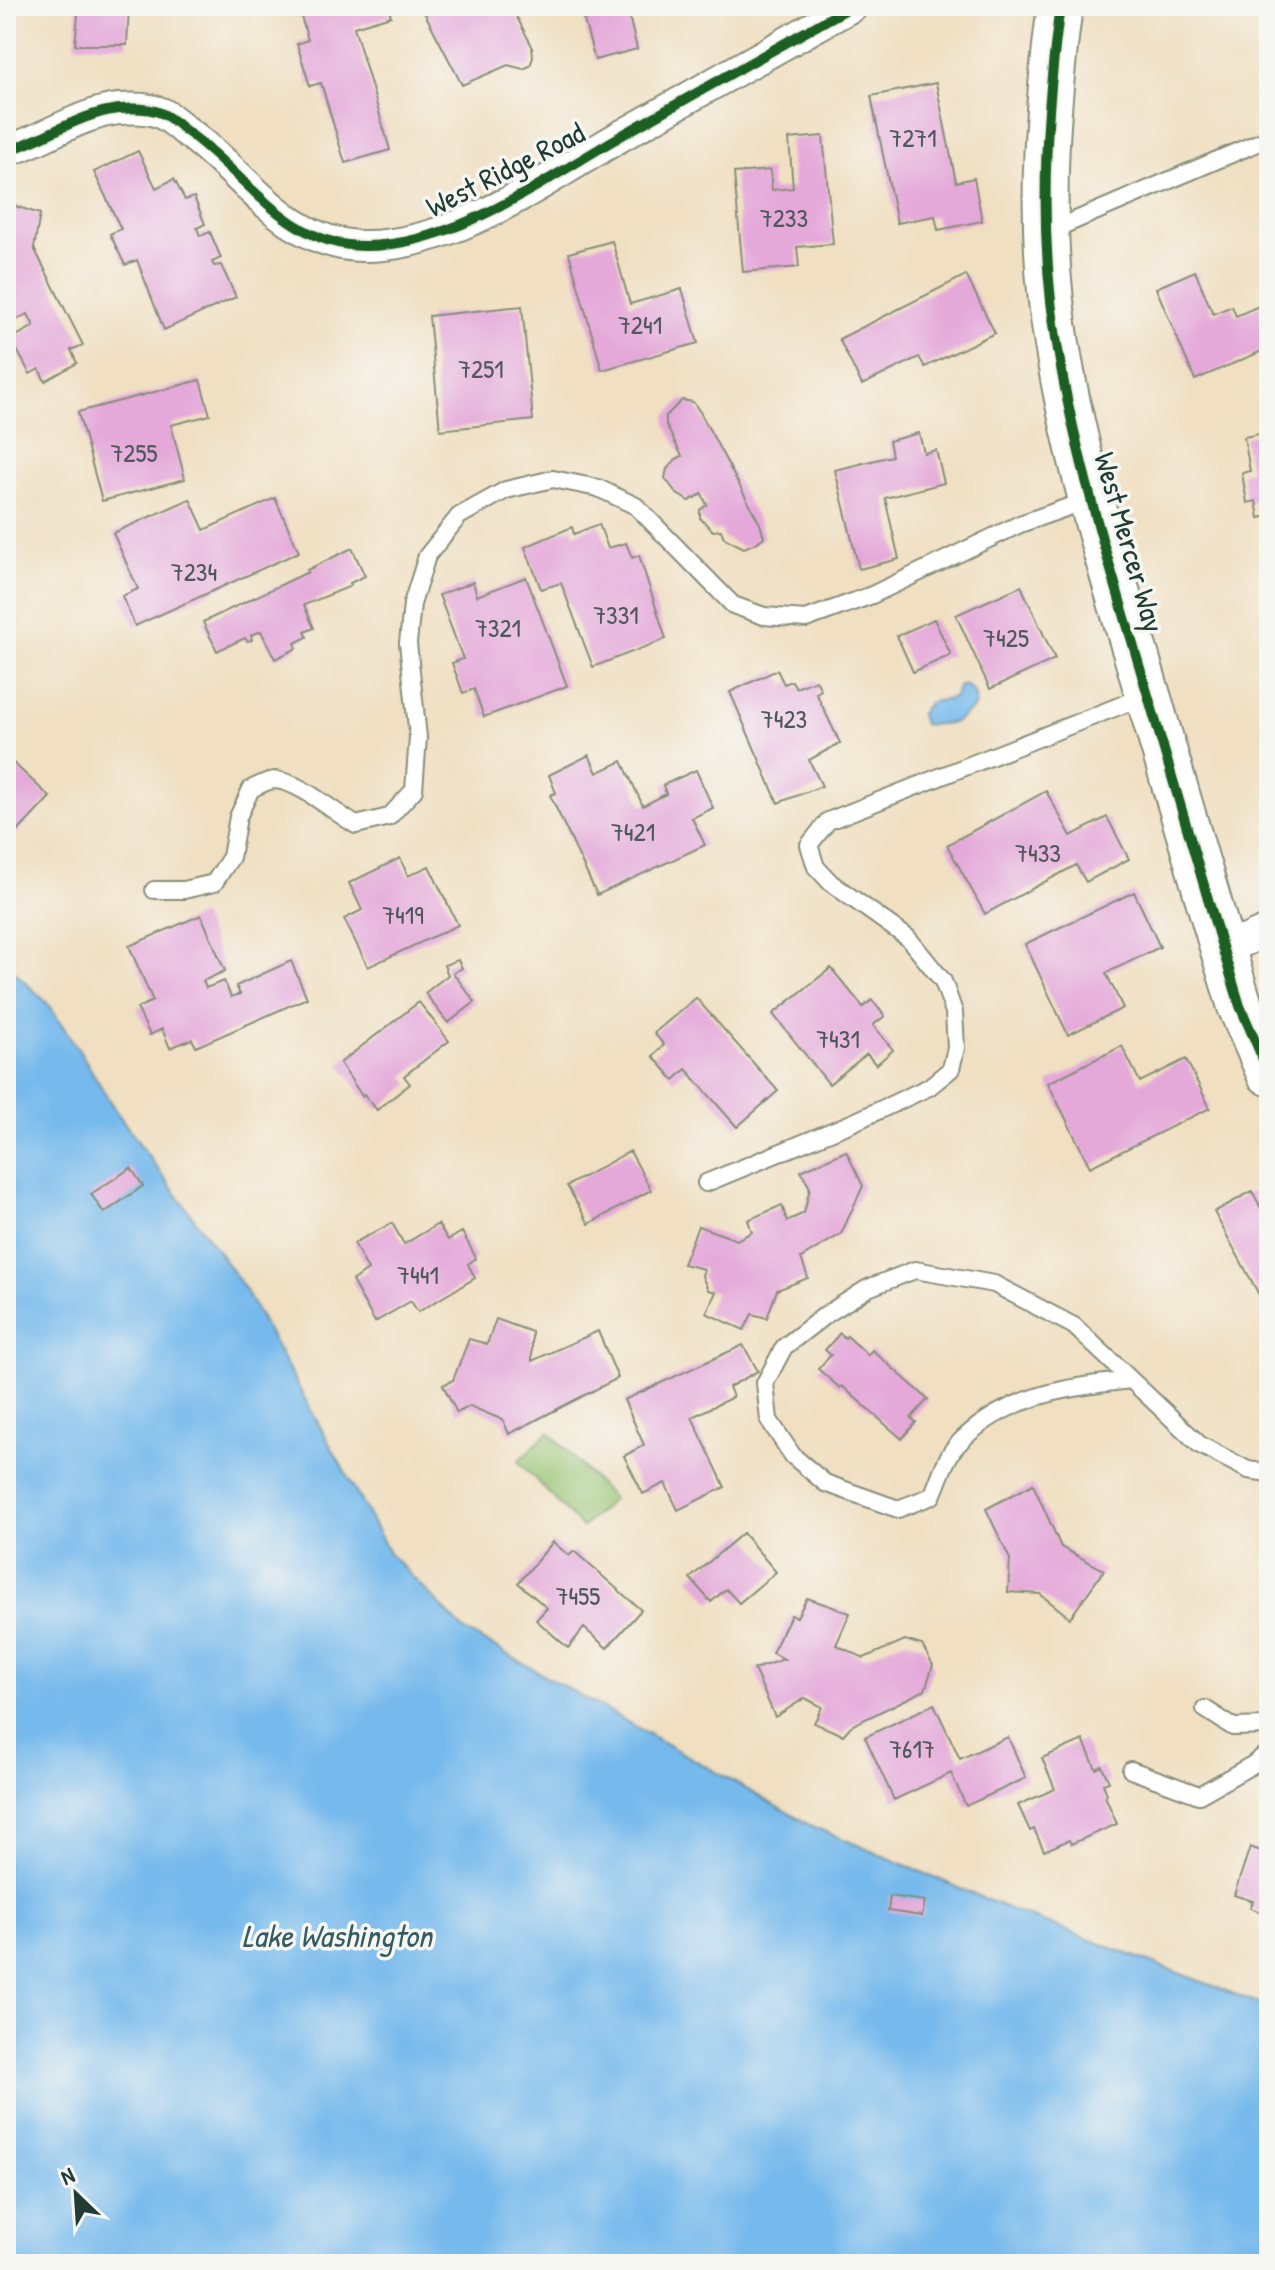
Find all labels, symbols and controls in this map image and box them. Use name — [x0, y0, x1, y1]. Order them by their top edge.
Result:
street label: West Ridge Road — [419, 112, 591, 226]
house number: 7271 — [889, 120, 937, 155]
house number: 7233 — [760, 200, 808, 235]
house number: 7241 — [618, 307, 662, 342]
house number: 7251 — [458, 351, 504, 386]
house number: 7255 — [110, 435, 158, 470]
street label: West Mercer Way — [1085, 447, 1175, 637]
house number: 7234 — [171, 554, 217, 589]
house number: 7331 — [593, 597, 639, 632]
house number: 7321 — [475, 610, 521, 645]
house number: 7425 — [983, 620, 1029, 655]
house number: 7423 — [761, 701, 807, 736]
house number: 7421 — [611, 814, 655, 849]
house number: 7433 — [1015, 835, 1061, 870]
house number: 7419 — [382, 897, 424, 932]
house number: 7431 — [816, 1021, 860, 1056]
house number: 7441 — [397, 1257, 439, 1292]
house number: 7455 — [556, 1578, 600, 1613]
house number: 7617 — [889, 1731, 935, 1766]
water label: Lake Washington — [242, 1914, 435, 1957]
north arrow — [36, 2154, 116, 2234]
text: N — [56, 2160, 79, 2192]

